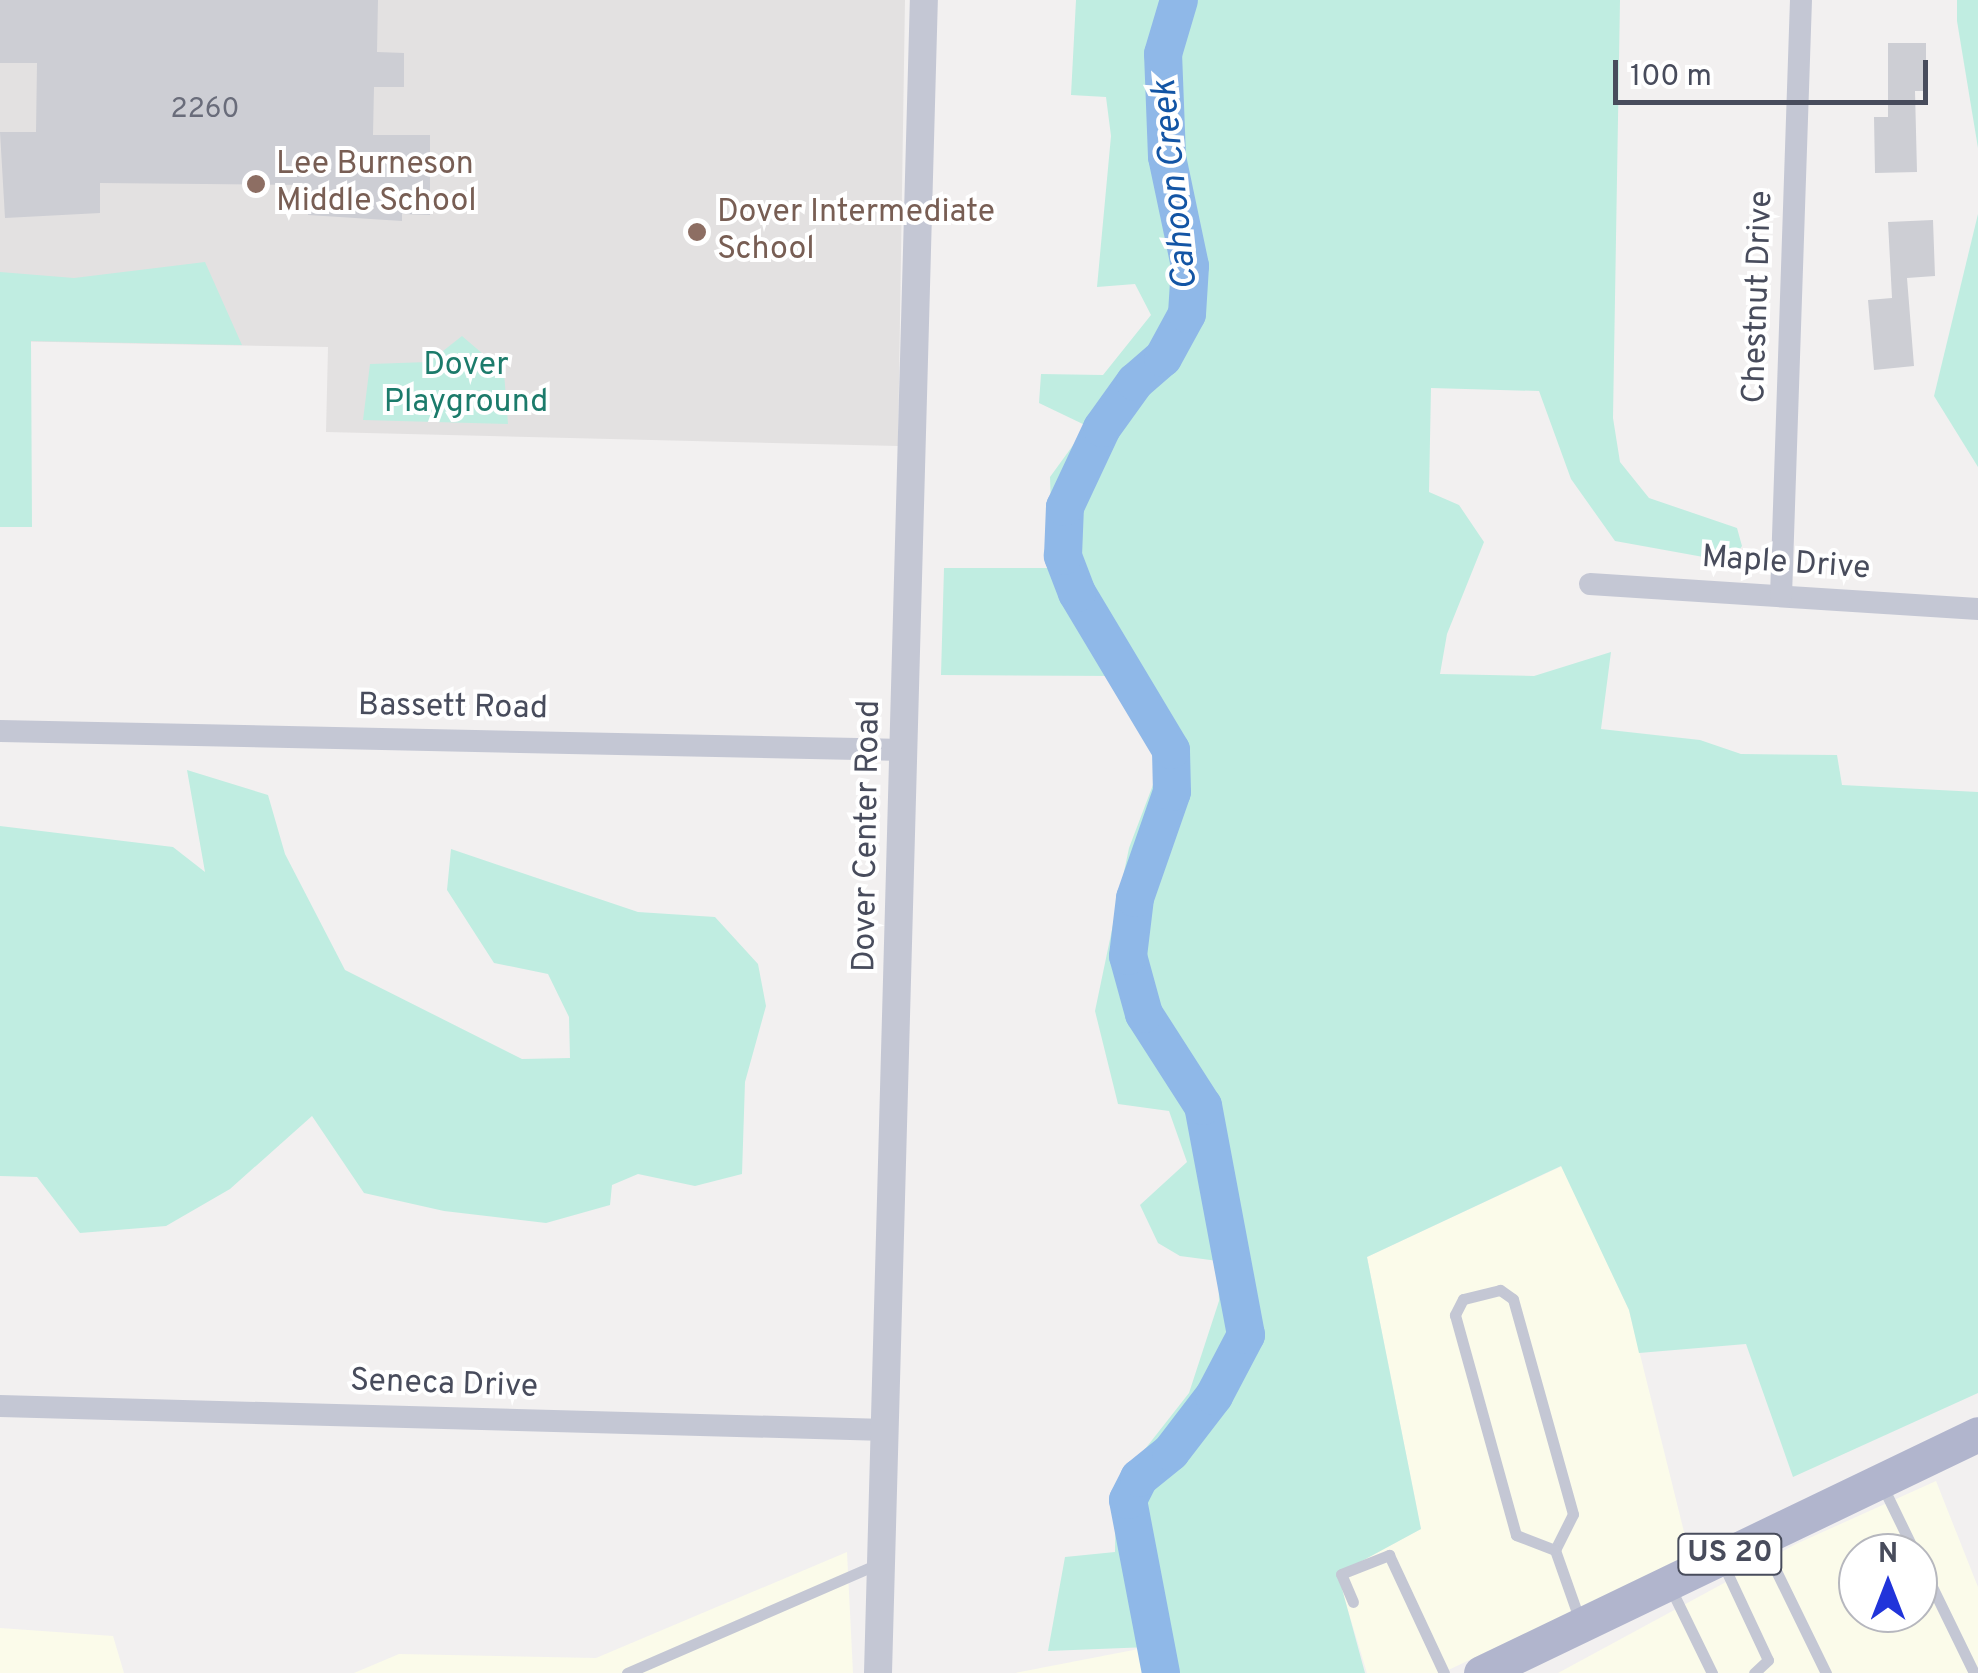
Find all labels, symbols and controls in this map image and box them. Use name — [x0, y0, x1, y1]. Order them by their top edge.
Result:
scale bar — [1618, 40, 1933, 102]
text: 100 m — [1630, 59, 1712, 96]
water label: Cahoon Creek — [1144, 78, 1208, 292]
house number: 2260 — [171, 93, 239, 127]
place label: Lee Burneson Middle School — [276, 147, 477, 222]
marker: Lee Burneson Middle School — [245, 173, 267, 195]
street label: Chestnut Drive — [1736, 190, 1782, 404]
place label: Dover Intermediate School — [717, 195, 995, 270]
marker: Dover Intermediate School — [686, 221, 708, 243]
park label: Dover Playground — [384, 348, 548, 423]
street label: Maple Drive — [1700, 539, 1872, 589]
street label: Bassett Road — [358, 687, 548, 729]
street label: Dover Center Road — [846, 700, 890, 972]
street label: Seneca Drive — [349, 1363, 539, 1407]
road number: US 20 — [1675, 1529, 1785, 1579]
north arrow — [1838, 1533, 1938, 1633]
text: N — [1878, 1537, 1898, 1573]

